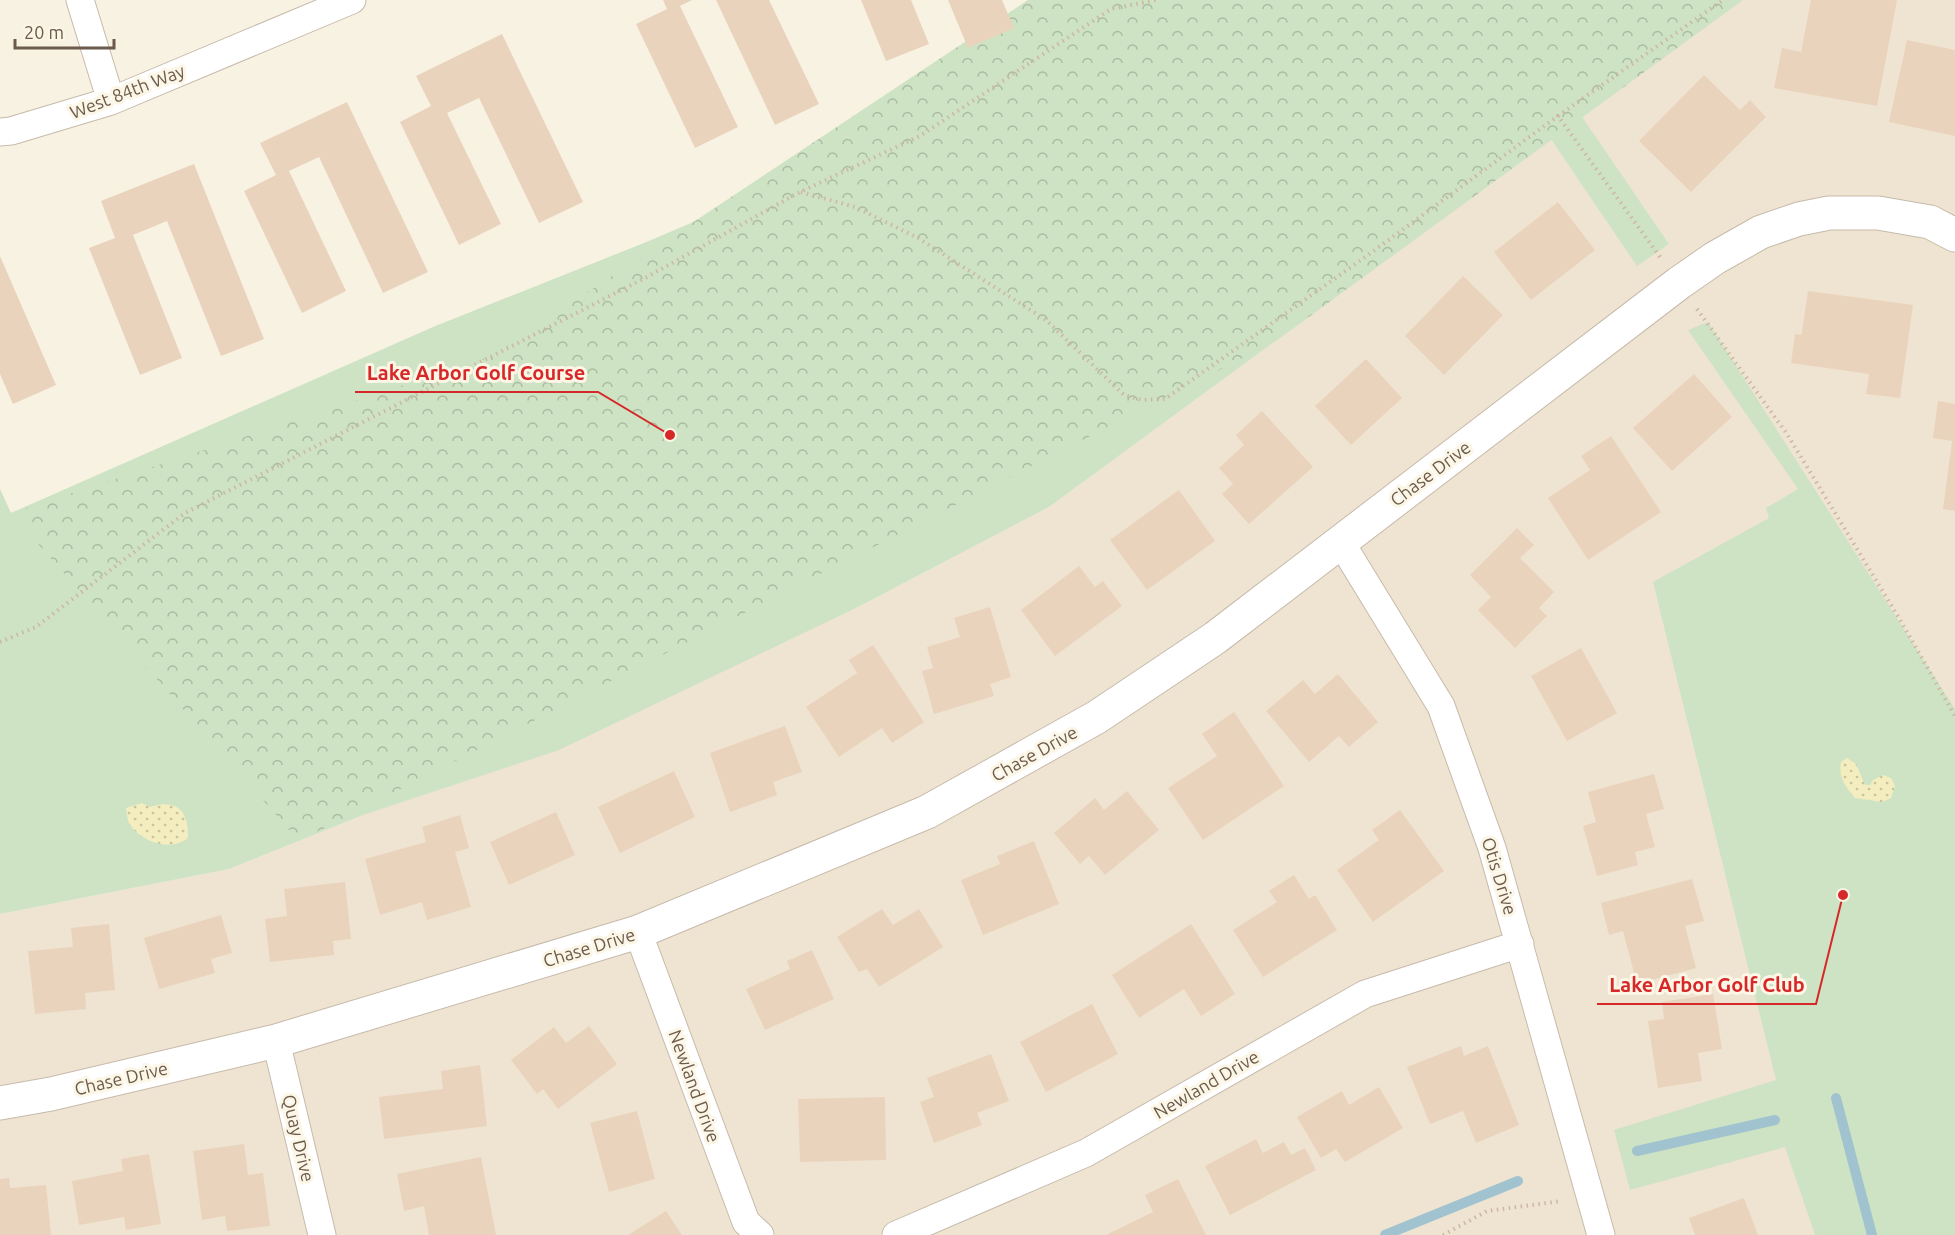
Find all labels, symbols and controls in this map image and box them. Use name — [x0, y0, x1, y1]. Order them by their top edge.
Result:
scale bar — [15, 12, 114, 50]
text: 20 m — [24, 22, 64, 42]
street label: West 84th Way — [67, 60, 188, 122]
callout: Lake Arbor Golf Course — [355, 354, 598, 392]
text: Lake Arbor Golf Course — [367, 361, 585, 384]
street label: Chase Drive — [1386, 436, 1474, 510]
street label: Chase Drive — [988, 721, 1080, 785]
street label: Otis Drive — [1479, 835, 1521, 917]
street label: Chase Drive — [541, 924, 637, 970]
callout: Lake Arbor Golf Club — [1597, 966, 1816, 1004]
text: Lake Arbor Golf Club — [1609, 973, 1805, 996]
street label: Newland Drive — [665, 1027, 725, 1145]
street label: Newland Drive — [1150, 1046, 1262, 1122]
street label: Chase Drive — [72, 1058, 170, 1098]
street label: Quay Drive — [278, 1092, 319, 1184]

